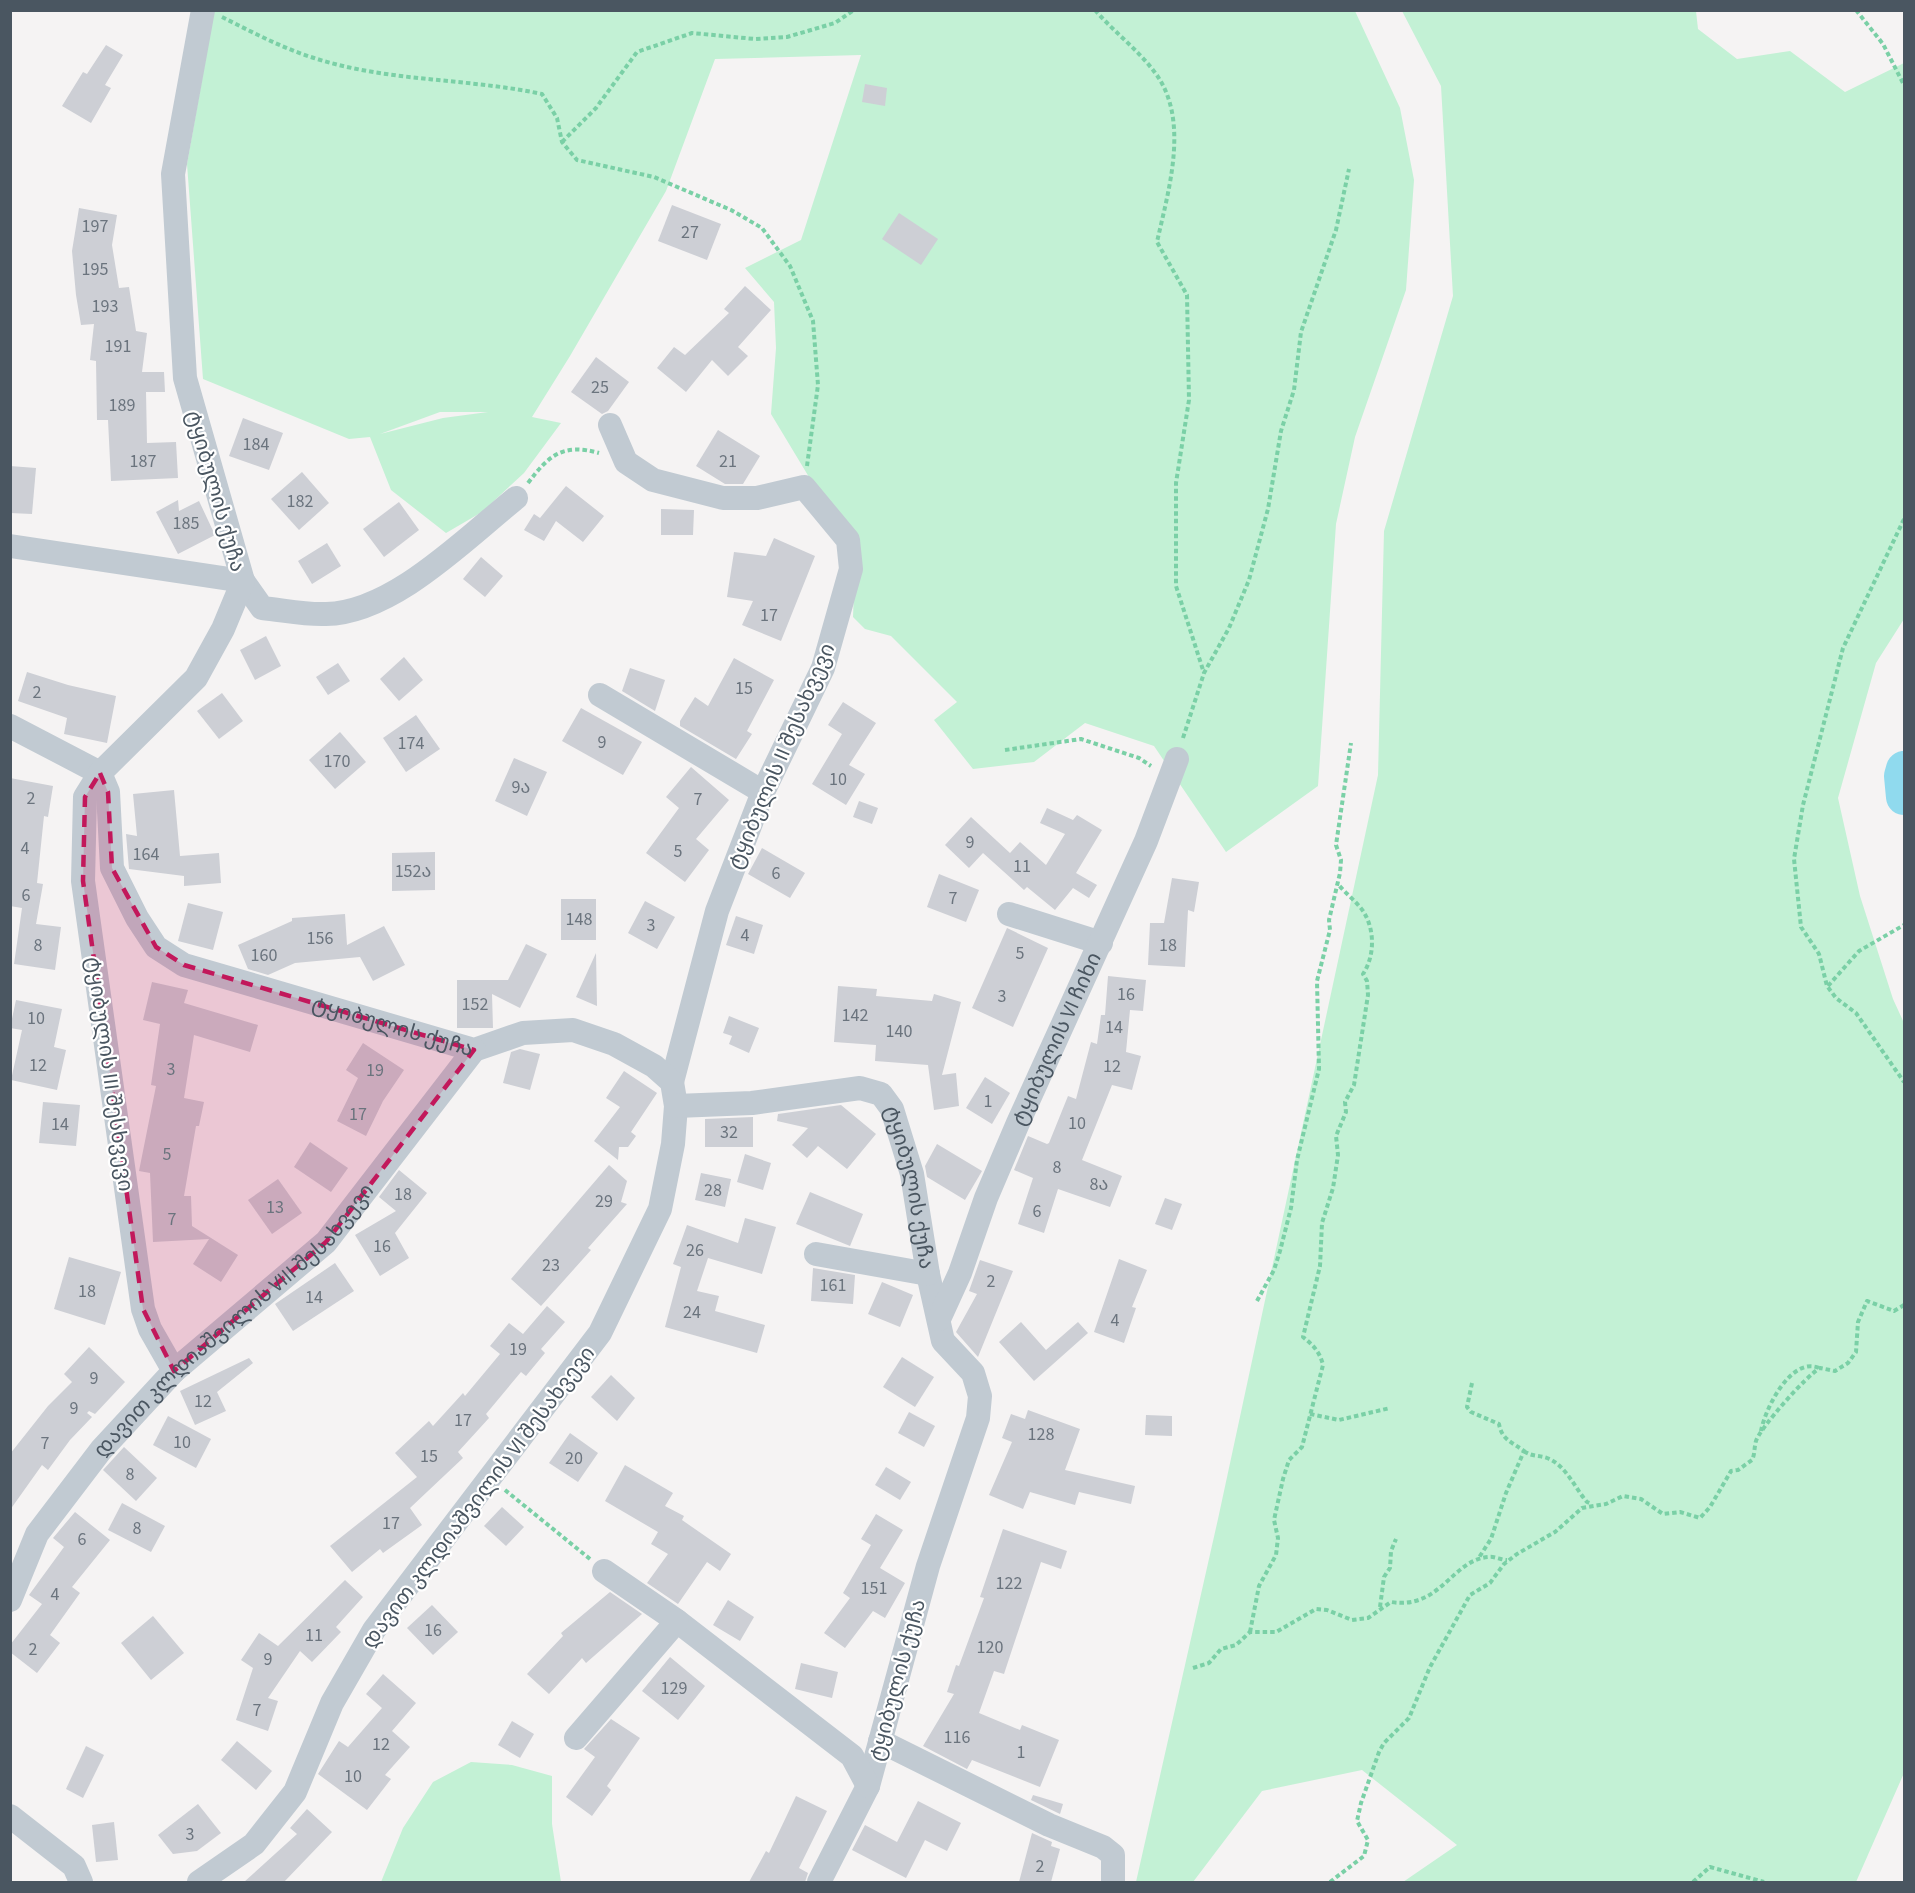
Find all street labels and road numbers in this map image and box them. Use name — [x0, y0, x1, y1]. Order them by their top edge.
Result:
street label: ტყიბულის ქუჩა — [179, 407, 253, 575]
street label: ტყიბულის II შესახვევი — [720, 638, 842, 874]
street label: ტყიბულის VI ჩიხი — [1004, 947, 1109, 1130]
street label: ტყიბულის III შესხვევი — [79, 955, 141, 1193]
street label: ტყიბულის ქუჩა — [308, 988, 477, 1064]
street label: ტყიბულის ქუჩა — [877, 1102, 942, 1271]
street label: დავით კლდიაშვილის VIII შესახვევი — [86, 1177, 381, 1464]
street label: დავით კლდიაშვილის VI შესახვევი — [354, 1340, 602, 1654]
street label: ტყიბულის ქუჩა — [861, 1596, 933, 1764]

